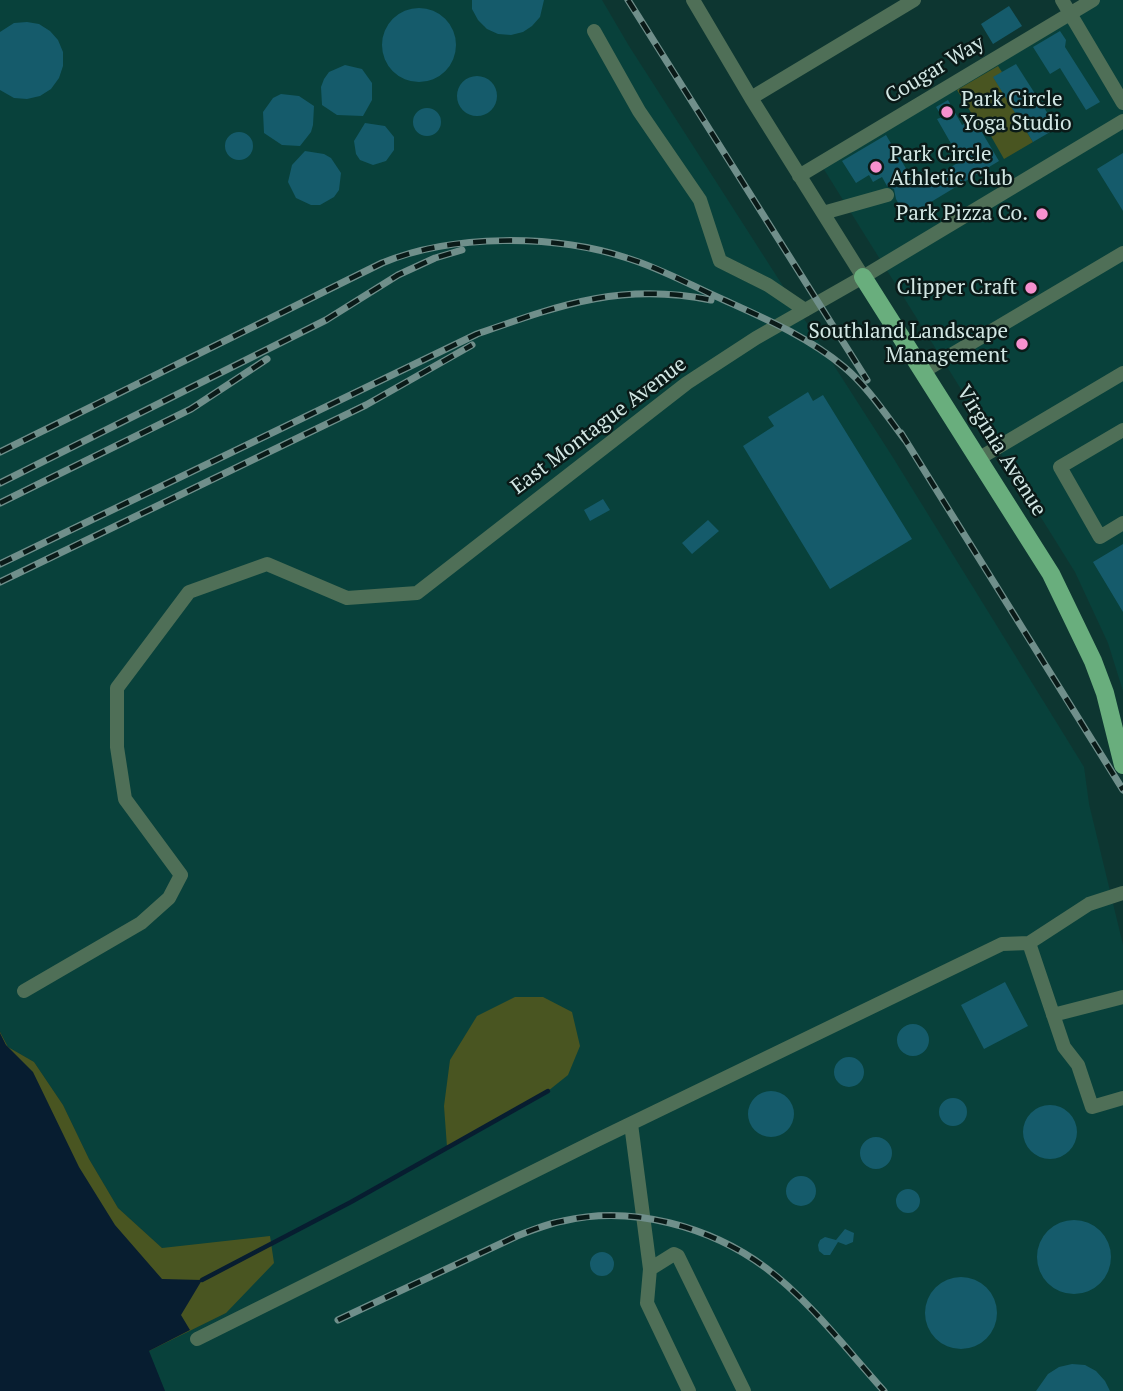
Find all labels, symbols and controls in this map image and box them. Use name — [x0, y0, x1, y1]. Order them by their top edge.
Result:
street label: Cougar Way — [881, 31, 989, 109]
place label: Park Circle Yoga Studio — [961, 87, 1072, 137]
marker: Park Circle Yoga Studio — [939, 104, 955, 120]
place label: Park Circle Athletic Club — [890, 142, 1013, 192]
marker: Park Circle Athletic Club — [868, 159, 884, 175]
place label: Park Pizza Co. — [896, 201, 1028, 227]
marker: Park Pizza Co. — [1034, 206, 1050, 222]
place label: Clipper Craft — [896, 275, 1017, 301]
marker: Clipper Craft — [1023, 280, 1039, 296]
place label: Southland Landscape Management — [809, 319, 1008, 369]
marker: Southland Landscape Management — [1014, 336, 1030, 352]
street label: East Montague Avenue — [506, 352, 692, 500]
street label: Virginia Avenue — [951, 381, 1051, 521]

